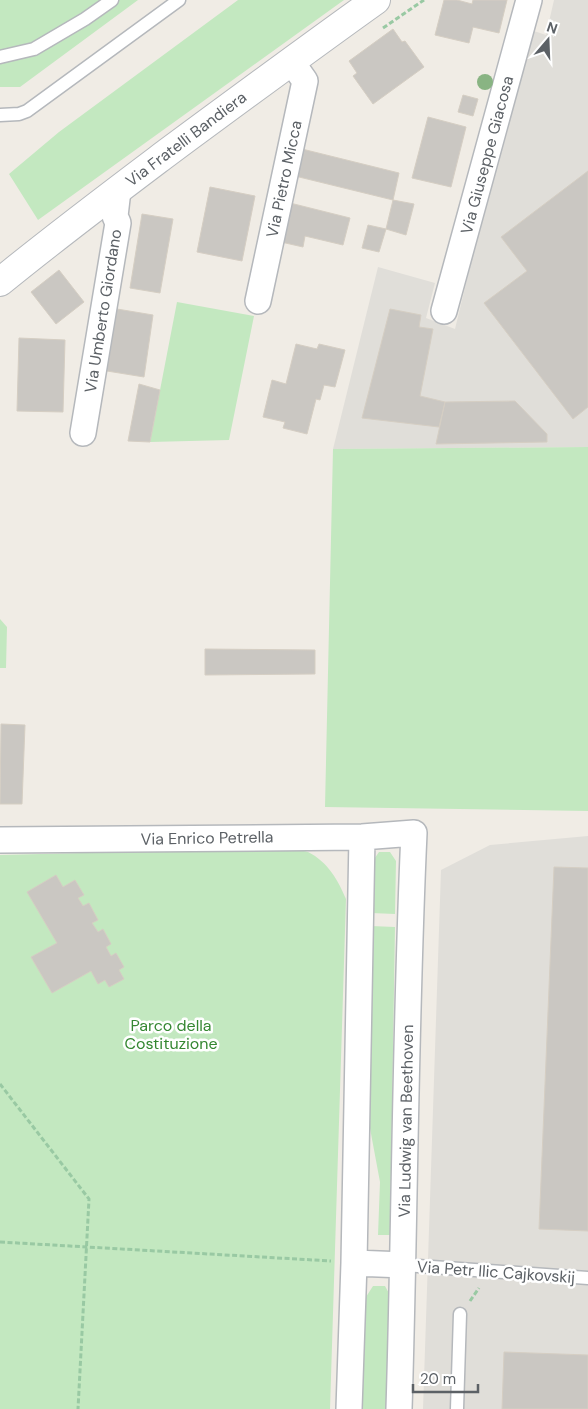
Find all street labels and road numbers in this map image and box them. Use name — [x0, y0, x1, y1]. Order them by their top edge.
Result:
street label: Via Giuseppe Giacosa — [456, 73, 518, 237]
street label: Via Fratelli Bandiera — [121, 87, 251, 191]
street label: Via Pietro Micca — [261, 118, 307, 240]
street label: Via Umberto Giordano — [80, 228, 126, 394]
street label: Via Enrico Petrella — [140, 826, 274, 850]
street label: Via Ludwig van Beethoven — [394, 1024, 418, 1218]
street label: Via Petr Ilic Cajkovskij — [416, 1256, 576, 1288]

